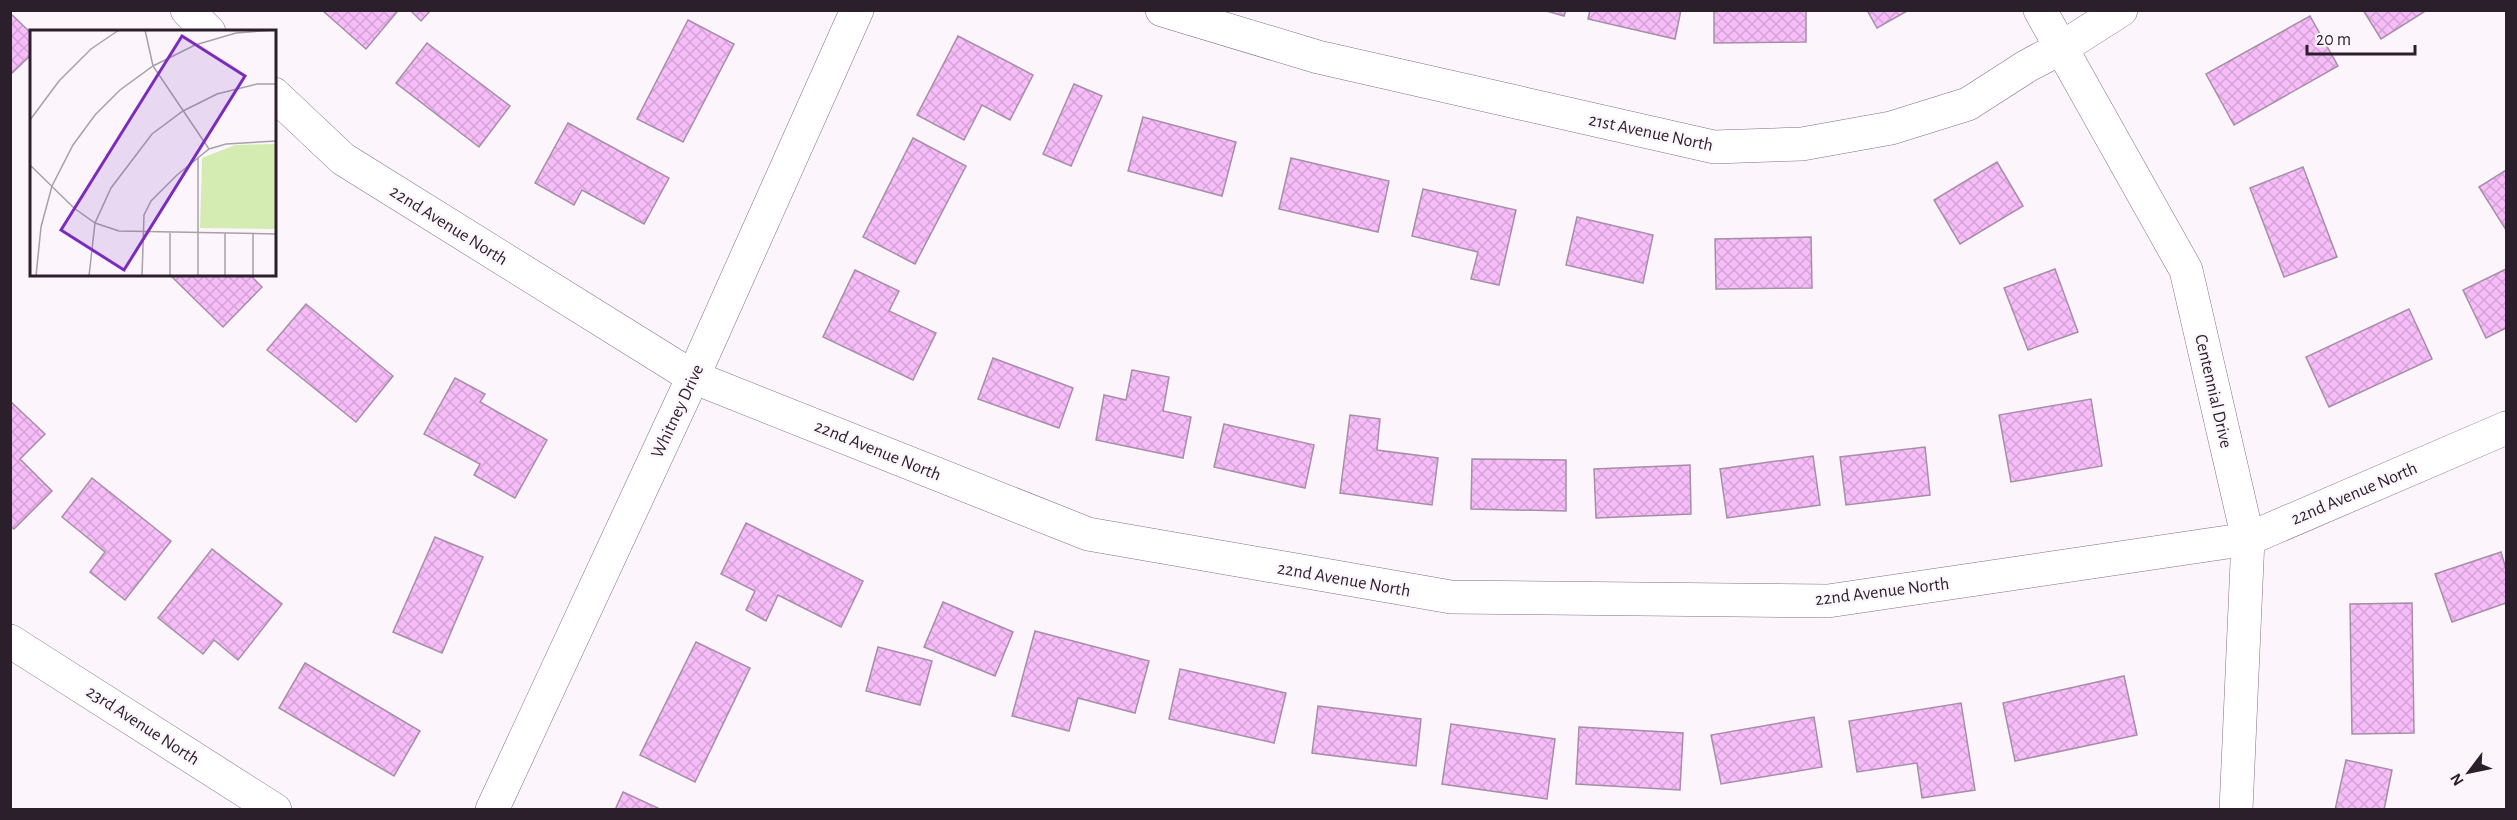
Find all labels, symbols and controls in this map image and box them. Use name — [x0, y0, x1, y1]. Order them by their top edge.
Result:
scale bar — [2307, 18, 2415, 56]
inset map — [30, 30, 276, 276]
text: 20 m — [2316, 31, 2351, 49]
street label: 21st Avenue North — [1587, 111, 1715, 155]
street label: 22nd Avenue North — [386, 182, 510, 269]
street label: Centennial Drive — [2191, 333, 2235, 450]
street label: Whitney Drive — [648, 362, 707, 461]
street label: 22nd Avenue North — [812, 417, 944, 485]
street label: 22nd Avenue North — [2289, 459, 2420, 529]
street label: 22nd Avenue North — [1276, 559, 1412, 601]
street label: 22nd Avenue North — [1814, 575, 1950, 609]
street label: 23rd Avenue North — [83, 683, 202, 769]
north arrow — [2439, 742, 2499, 802]
text: N — [2447, 770, 2467, 788]

